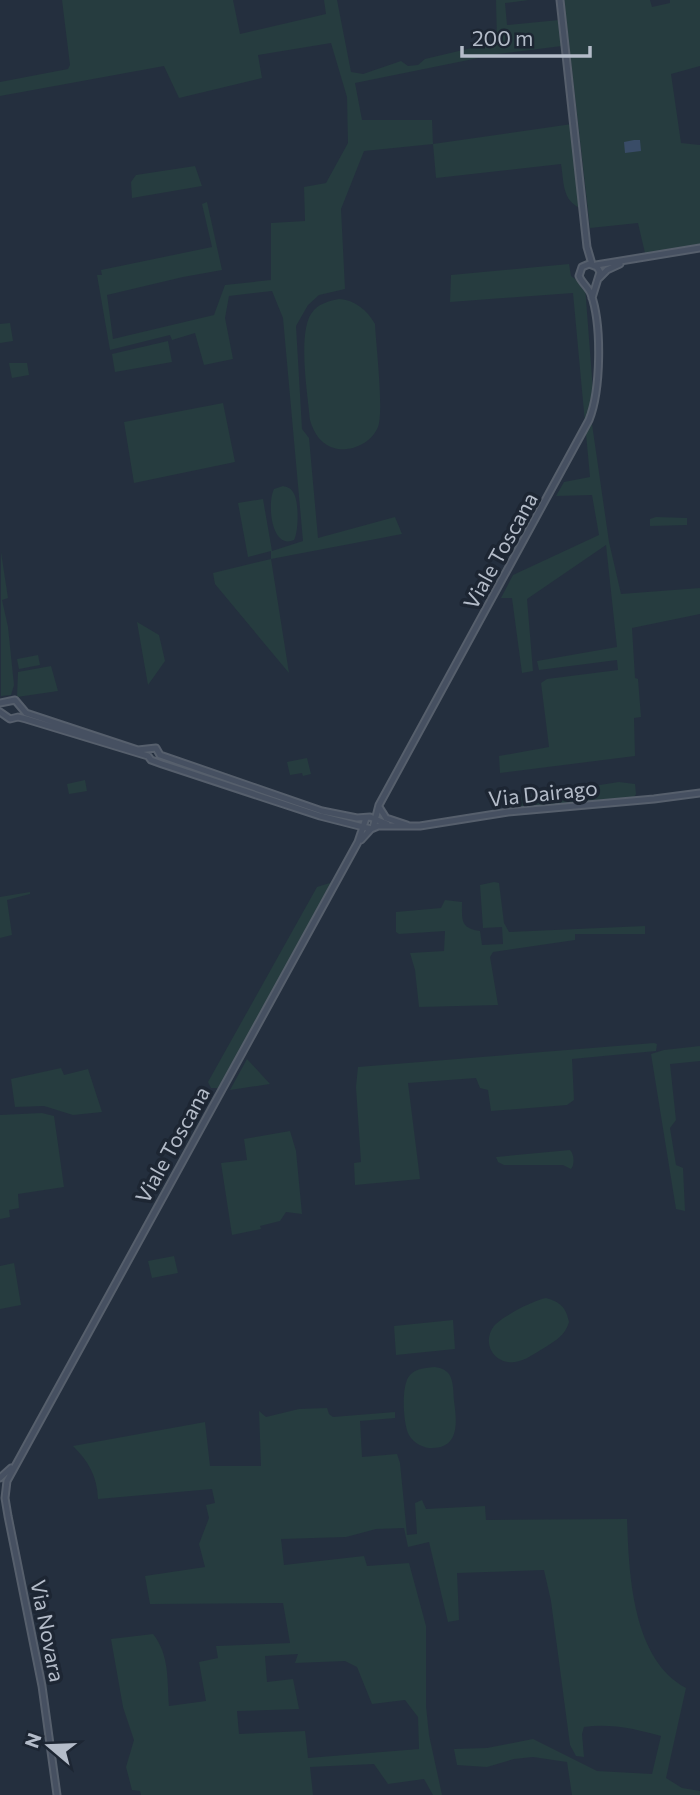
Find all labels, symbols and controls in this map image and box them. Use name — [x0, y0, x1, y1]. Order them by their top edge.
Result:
scale bar — [462, 14, 590, 58]
text: 200 m — [472, 25, 533, 50]
street label: Viale Toscana — [457, 488, 542, 613]
street label: Via Dairago — [487, 774, 599, 811]
street label: Viale Toscana — [129, 1082, 214, 1207]
street label: Via Novara — [26, 1578, 71, 1684]
north arrow — [14, 1711, 84, 1781]
text: N — [19, 1730, 46, 1751]

